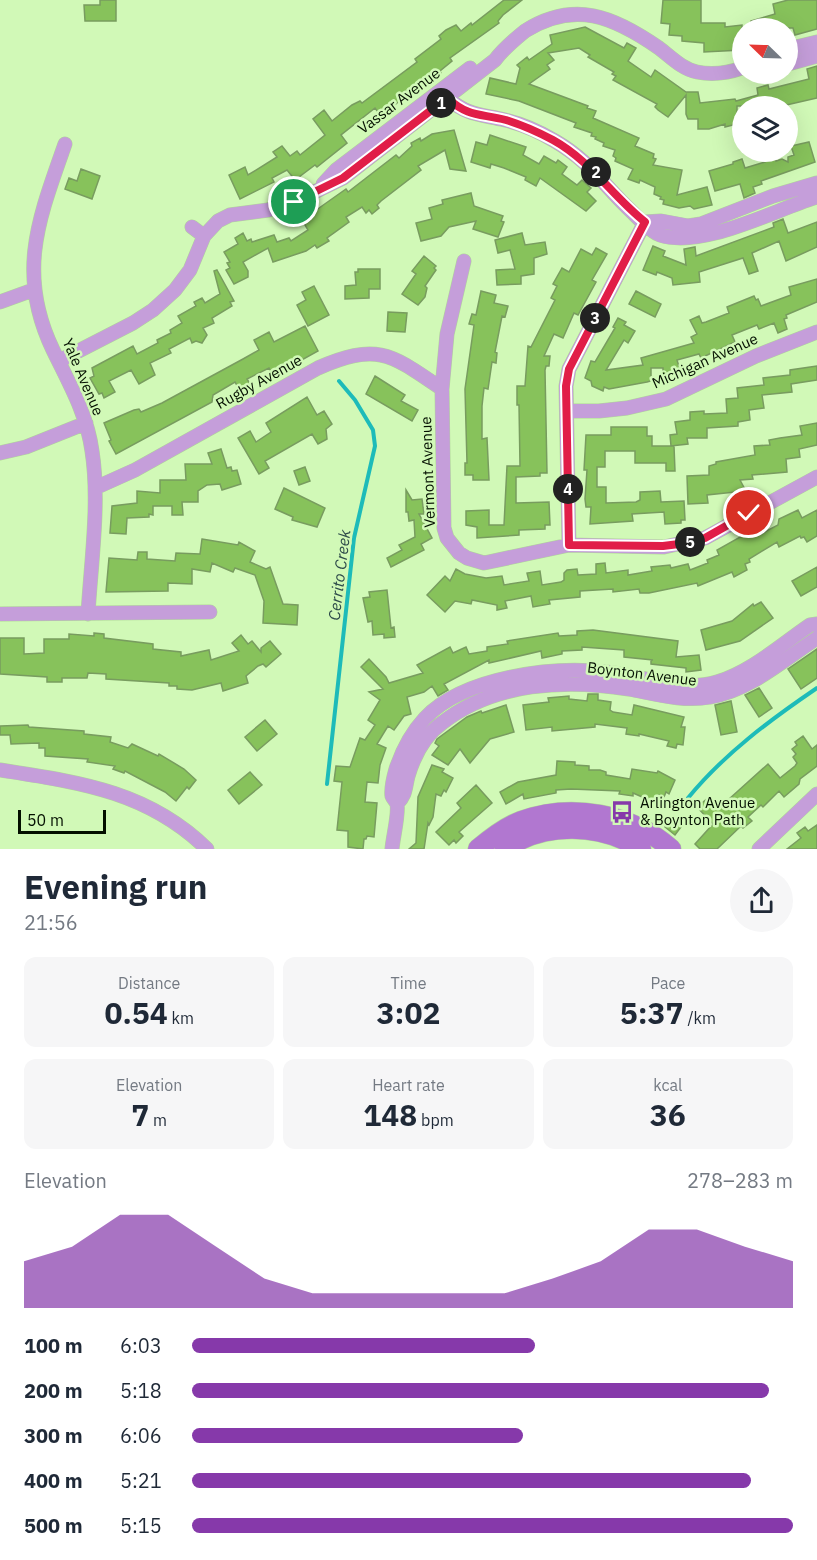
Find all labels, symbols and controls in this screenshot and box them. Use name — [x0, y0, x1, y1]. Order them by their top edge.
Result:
north arrow — [732, 18, 798, 84]
map controls — [732, 18, 798, 162]
street label: Vassar Avenue — [354, 63, 444, 138]
pin: 1 — [426, 88, 456, 118]
text: 1 — [436, 93, 446, 113]
button: layers — [732, 96, 798, 162]
pin: 2 — [581, 157, 611, 187]
text: 2 — [591, 162, 601, 182]
pin — [268, 176, 319, 227]
icon: arrive — [277, 185, 310, 218]
pin: 3 — [580, 303, 610, 333]
text: 3 — [590, 308, 600, 328]
street label: Michigan Avenue — [649, 329, 761, 392]
street label: Yale Avenue — [59, 335, 108, 418]
street label: Rugby Avenue — [212, 350, 305, 413]
street label: Vermont Avenue — [416, 416, 439, 528]
pin: 4 — [553, 474, 583, 504]
text: 4 — [563, 479, 573, 499]
pin — [723, 487, 774, 538]
icon: check — [732, 496, 765, 529]
pin: 5 — [675, 527, 705, 557]
water label: Cerrito Creek — [324, 528, 355, 622]
text: 5 — [685, 532, 695, 552]
street label: Boynton Avenue — [586, 657, 698, 690]
place label: Arlington Avenue & Boynton Path — [640, 793, 755, 829]
bus stop icon: Arlington Avenue & Boynton Path — [609, 799, 635, 825]
scale bar — [18, 807, 106, 834]
text: 50 m — [27, 810, 64, 830]
text: Evening run — [24, 865, 208, 908]
button: share — [730, 869, 793, 932]
text: 21:56 — [24, 909, 78, 936]
text: Distance — [118, 973, 180, 993]
text: Time — [391, 973, 426, 993]
text: Pace — [650, 973, 685, 993]
text: 0.54 — [104, 993, 168, 1032]
text: 3:02 — [377, 993, 440, 1032]
text: 5:37 — [620, 993, 684, 1032]
text: km — [168, 1008, 194, 1028]
text: /km — [684, 1008, 716, 1028]
text: Elevation — [116, 1075, 182, 1095]
text: Heart rate — [372, 1075, 445, 1095]
text: kcal — [653, 1075, 682, 1095]
text: 7 — [131, 1095, 149, 1134]
text: 148 — [363, 1095, 417, 1134]
text: 36 — [650, 1095, 686, 1134]
text: m — [149, 1110, 167, 1130]
text: bpm — [417, 1110, 454, 1130]
text: Elevation — [24, 1167, 107, 1194]
text: 278–283 m — [687, 1167, 793, 1194]
text: 100 m — [24, 1332, 83, 1359]
text: 6:03 — [120, 1332, 162, 1359]
text: 200 m — [24, 1377, 83, 1404]
text: 5:18 — [120, 1377, 162, 1404]
text: 300 m — [24, 1422, 83, 1449]
text: 6:06 — [120, 1422, 162, 1449]
text: 400 m — [24, 1467, 83, 1494]
text: 5:21 — [120, 1467, 162, 1494]
text: 500 m — [24, 1512, 83, 1539]
text: 5:15 — [120, 1512, 162, 1539]

